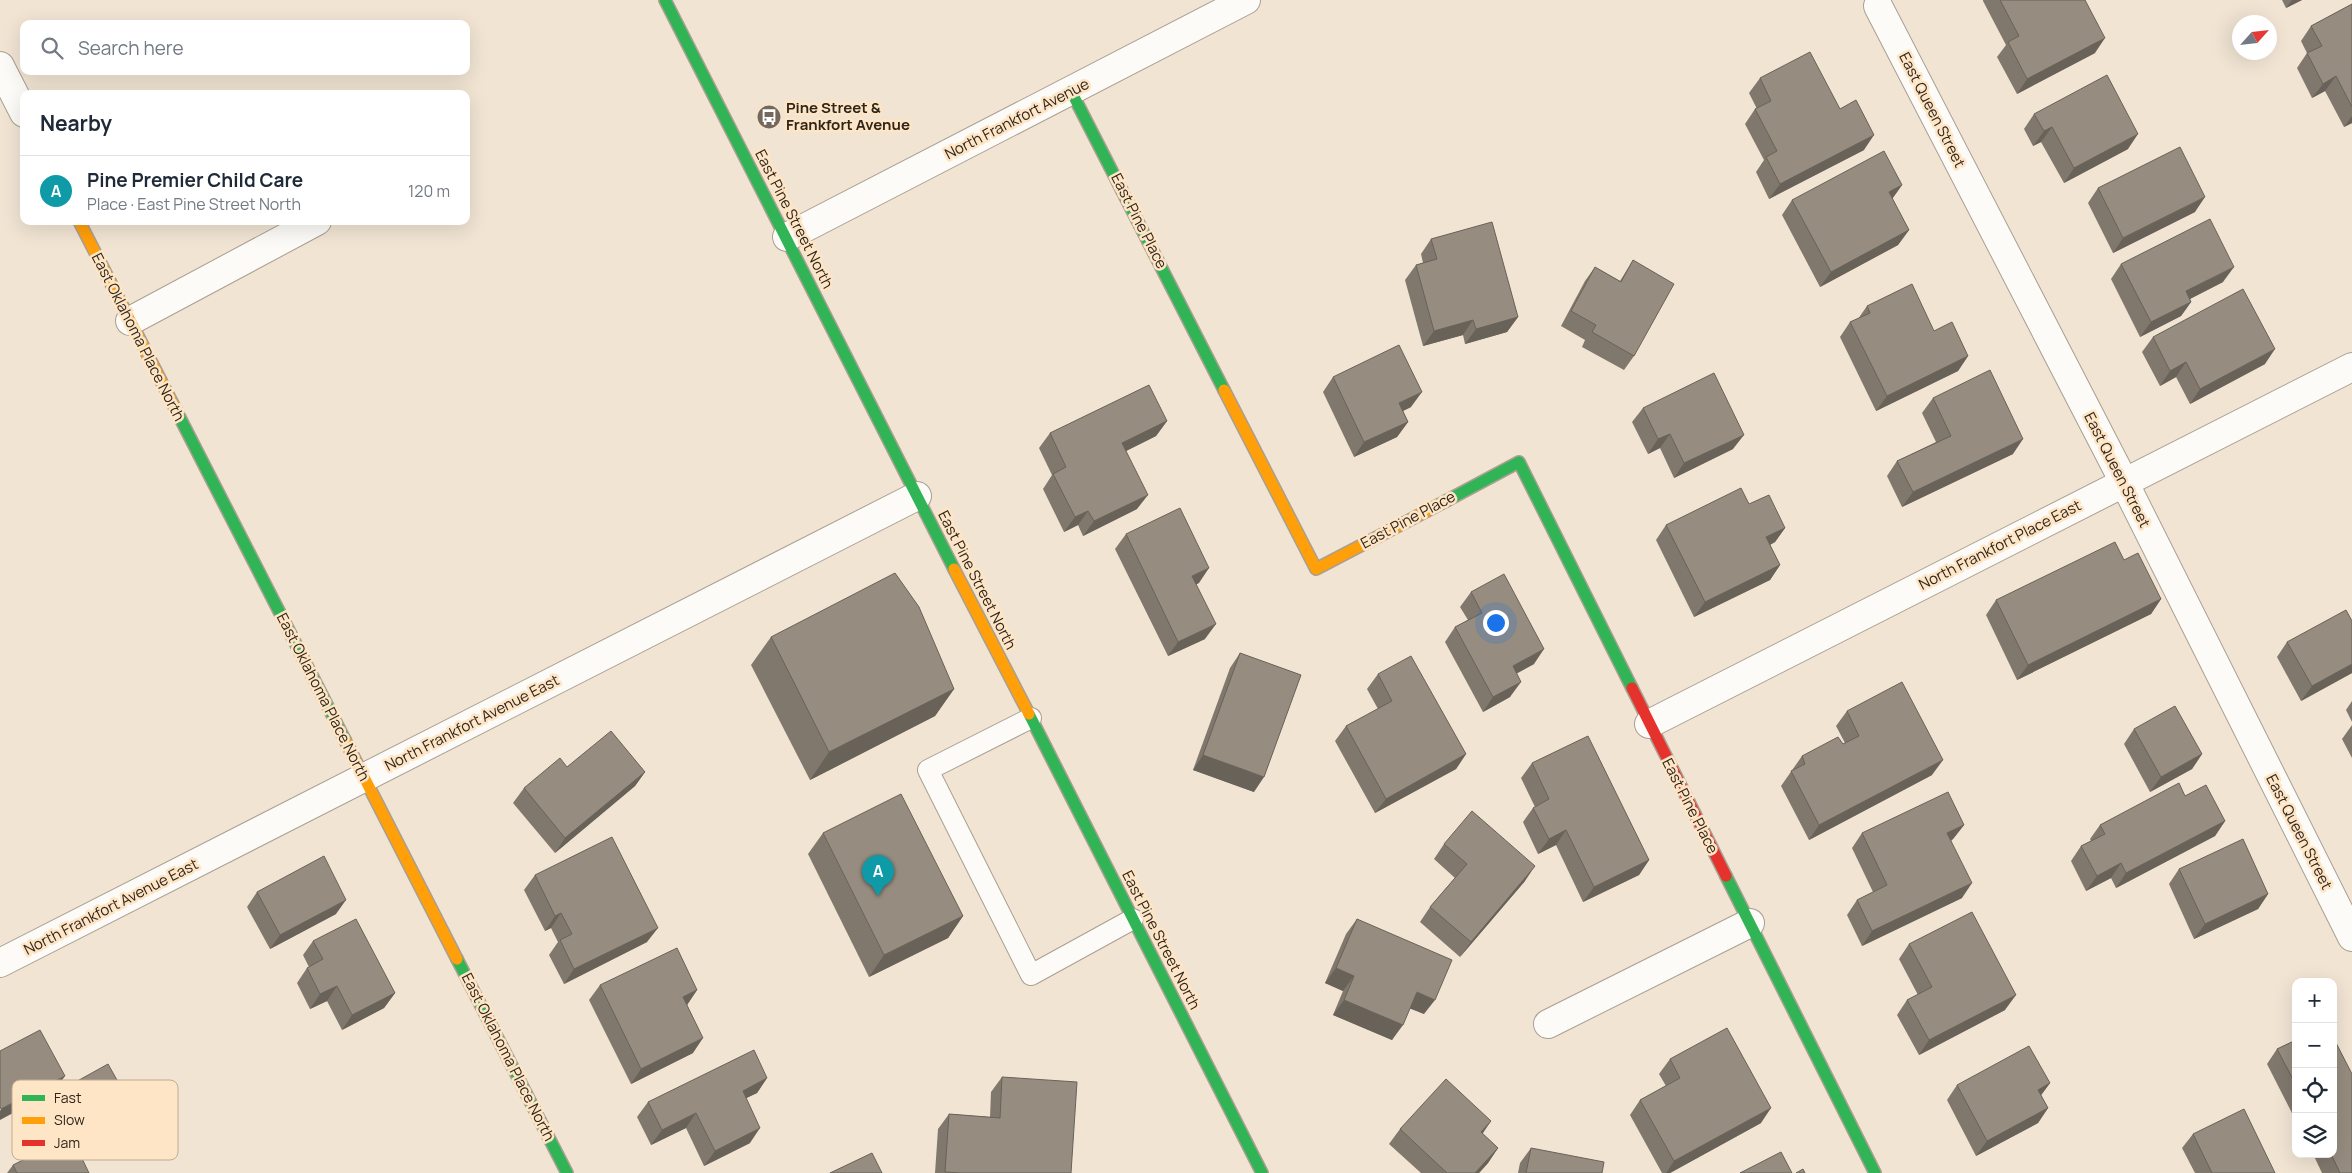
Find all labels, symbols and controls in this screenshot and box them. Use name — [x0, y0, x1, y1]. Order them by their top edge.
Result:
north arrow — [2232, 15, 2277, 60]
search box — [20, 20, 470, 75]
icon: search — [38, 34, 66, 62]
text: Search here — [78, 35, 184, 61]
street label: East Queen Street — [1894, 49, 1971, 171]
street label: North Frankfort Avenue — [941, 73, 1093, 164]
place label: Pine Street & Frankfort Avenue — [786, 97, 910, 135]
bus stop icon: Pine Street & Frankfort Avenue — [756, 104, 782, 130]
text: Nearby — [40, 109, 112, 137]
street label: East Pine Street North — [750, 146, 839, 292]
text: Pine Premier Child Care — [87, 167, 303, 193]
street label: East Pine Place — [1106, 169, 1173, 272]
text: A — [51, 180, 61, 202]
text: 120 m — [408, 180, 450, 202]
text: Place · East Pine Street North — [87, 193, 301, 215]
street label: East Oklahoma Place North — [87, 249, 190, 424]
street label: East Queen Street — [2079, 409, 2156, 531]
street label: East Pine Place — [1357, 486, 1459, 553]
street label: North Frankfort Place East — [1915, 494, 2085, 595]
street label: East Pine Street North — [933, 507, 1022, 653]
street label: East Oklahoma Place North — [272, 609, 375, 784]
your location — [1483, 610, 1509, 636]
street label: North Frankfort Avenue East — [381, 669, 563, 776]
street label: East Pine Place — [1657, 754, 1724, 857]
street label: East Queen Street — [2261, 771, 2338, 893]
street label: North Frankfort Avenue East — [20, 853, 202, 960]
pin: A — [862, 855, 894, 896]
street label: East Pine Street North — [1117, 867, 1206, 1013]
street label: East Oklahoma Place North — [457, 969, 560, 1144]
map controls — [2292, 978, 2337, 1158]
button: + — [2292, 978, 2337, 1023]
button: − — [2292, 1023, 2337, 1068]
button: locate — [2292, 1068, 2337, 1113]
legend — [12, 1080, 178, 1160]
text: Fast — [54, 1088, 82, 1107]
text: Slow — [54, 1110, 85, 1129]
button: layers — [2292, 1113, 2337, 1158]
text: Jam — [54, 1133, 80, 1152]

